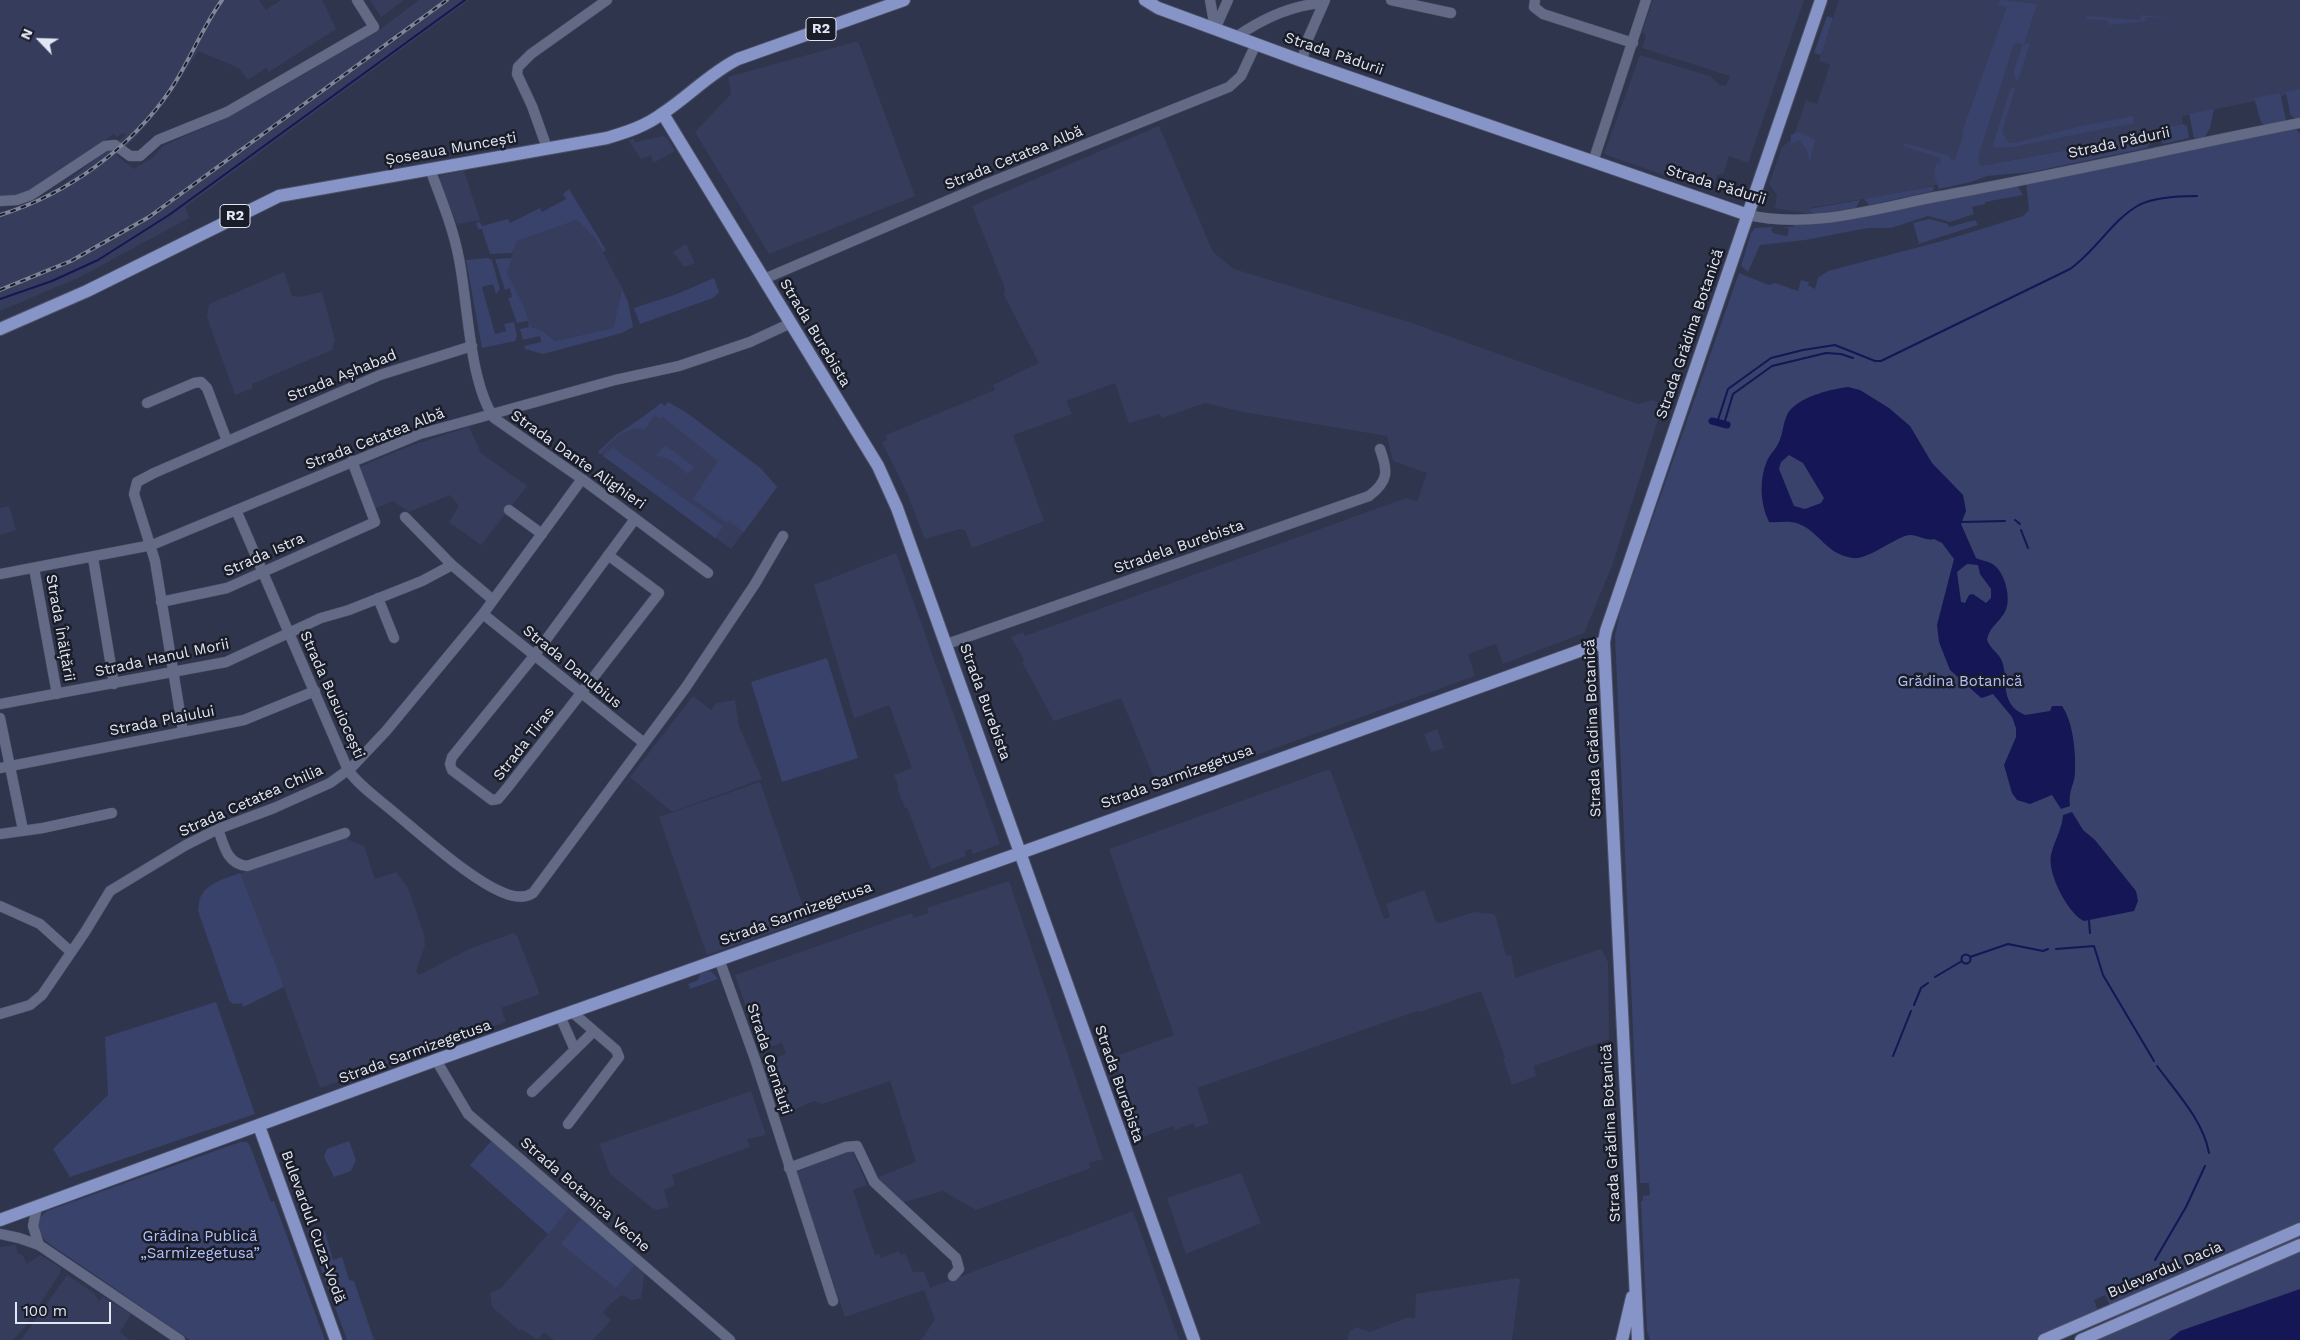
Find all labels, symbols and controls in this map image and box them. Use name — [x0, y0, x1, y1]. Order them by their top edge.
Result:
north arrow — [15, 15, 65, 65]
road number: R2 — [806, 18, 836, 40]
text: N — [17, 26, 36, 42]
street label: Strada Pădurii — [1282, 29, 1386, 79]
street label: Strada Cetatea Albă — [942, 122, 1086, 194]
street label: Strada Pădurii — [2066, 123, 2172, 163]
street label: Șoseaua Muncești — [384, 129, 518, 169]
street label: Strada Pădurii — [1664, 161, 1768, 209]
road number: R2 — [220, 205, 250, 228]
street label: Strada Grădina Botanică — [1652, 247, 1728, 421]
street label: Strada Burebista — [776, 276, 854, 390]
street label: Strada Așhabad — [285, 346, 399, 406]
street label: Strada Cetatea Albă — [303, 404, 447, 474]
street label: Strada Dante Alighieri — [507, 407, 649, 513]
street label: Stradela Burebista — [1112, 516, 1246, 578]
street label: Strada Istra — [221, 529, 307, 581]
street label: Strada Înălțării — [42, 573, 78, 683]
street label: Strada Danubius — [519, 622, 625, 712]
street label: Strada Busuiocești — [296, 628, 368, 762]
street label: Strada Hanul Morii — [93, 635, 231, 681]
street label: Strada Grădina Botanică — [1581, 639, 1605, 817]
street label: Strada Burebista — [956, 641, 1014, 763]
park label: Grădina Botanică — [1897, 673, 2023, 691]
street label: Strada Plaiului — [108, 702, 216, 740]
street label: Strada Tiras — [490, 704, 558, 784]
street label: Strada Sarmizegetusa — [1098, 741, 1256, 813]
street label: Strada Cetatea Chilia — [176, 761, 326, 841]
street label: Strada Sarmizegetusa — [717, 878, 875, 950]
street label: Strada Cernăuți — [743, 1001, 795, 1117]
street label: Strada Sarmizegetusa — [336, 1016, 494, 1088]
street label: Strada Burebista — [1090, 1023, 1148, 1145]
street label: Strada Grădina Botanică — [1597, 1043, 1625, 1223]
street label: Strada Botanica Veche — [516, 1134, 654, 1256]
street label: Bulevardul Cuza-Vodă — [277, 1148, 349, 1306]
park label: Grădina Publică „Sarmizegetusa” — [140, 1228, 260, 1263]
street label: Bulevardul Dacia — [2105, 1238, 2225, 1302]
scale bar — [18, 1292, 114, 1324]
text: 100 m — [23, 1302, 67, 1320]

